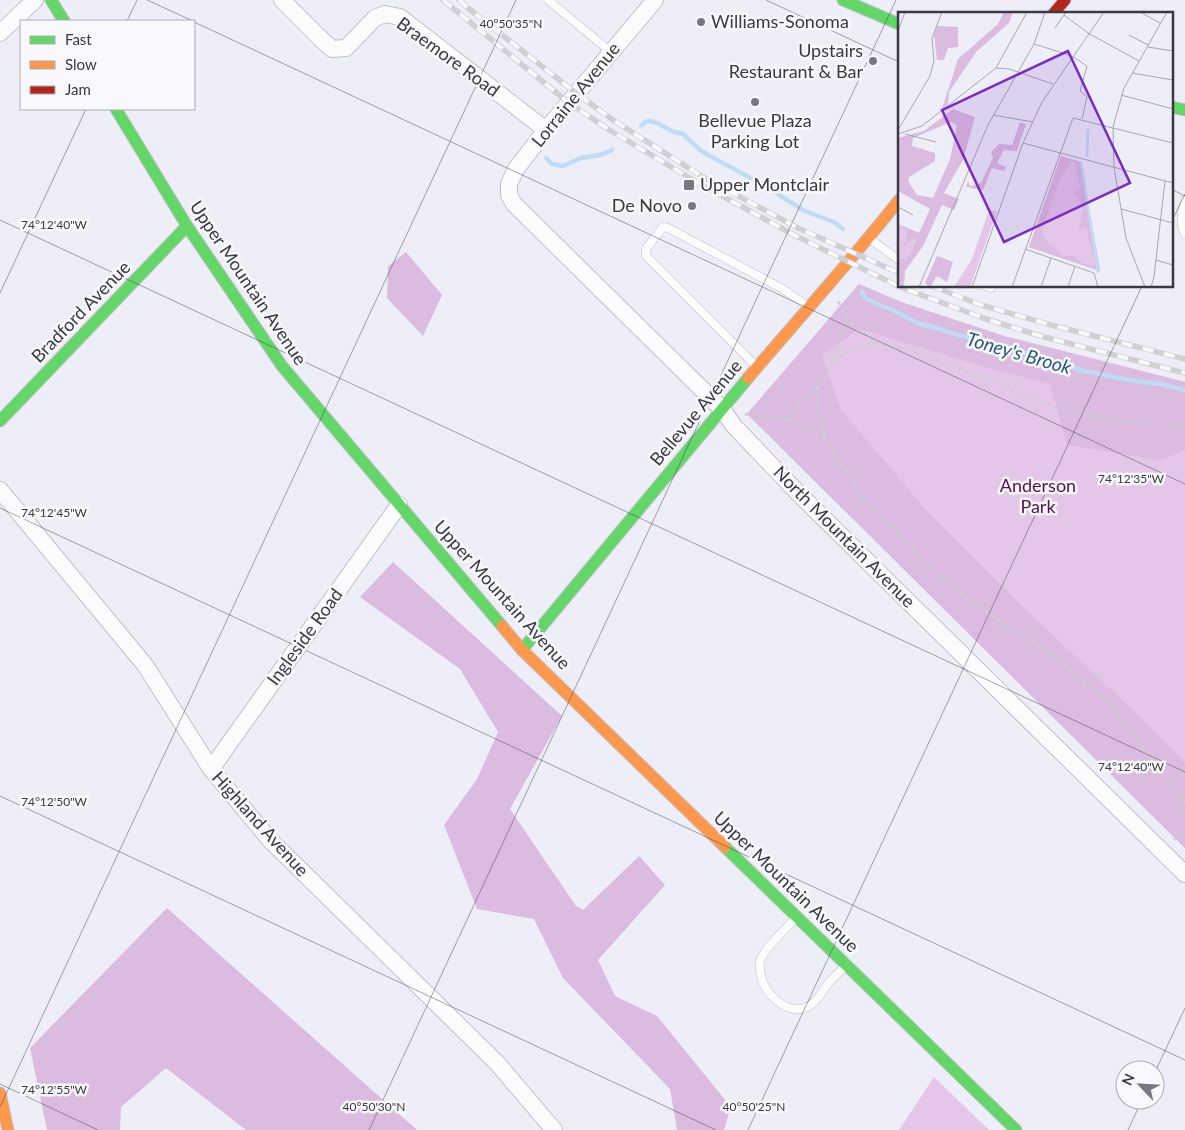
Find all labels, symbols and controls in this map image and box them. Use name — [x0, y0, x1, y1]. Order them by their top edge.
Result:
place label: Williams-Sonoma — [711, 10, 849, 32]
street label: Braemore Road — [393, 12, 504, 101]
inset map — [898, 12, 1172, 288]
text: 40°50'35"N — [480, 16, 542, 31]
marker: Williams-Sonoma — [695, 16, 707, 28]
legend — [20, 20, 195, 110]
text: Fast — [65, 30, 92, 48]
street label: Lorraine Avenue — [526, 38, 624, 151]
place label: Upstairs Restaurant & Bar — [729, 39, 863, 82]
text: Slow — [65, 55, 97, 73]
marker: Upstairs Restaurant & Bar — [867, 55, 879, 67]
text: Jam — [65, 80, 91, 98]
marker: Bellevue Plaza Parking Lot — [749, 96, 761, 108]
place label: Bellevue Plaza Parking Lot — [698, 109, 812, 152]
place label: Upper Montclair — [700, 173, 830, 195]
marker: Upper Montclair — [682, 178, 696, 192]
place label: De Novo — [612, 194, 682, 216]
street label: Upper Mountain Avenue — [186, 196, 312, 369]
marker: De Novo — [686, 200, 698, 212]
text: 74°12'40"W — [21, 217, 88, 232]
street label: Bradford Avenue — [26, 256, 134, 367]
water label: Toney's Brook — [964, 327, 1075, 379]
street label: Bellevue Avenue — [645, 355, 746, 470]
street label: North Mountain Avenue — [769, 461, 920, 612]
text: 74°12'35"W — [1098, 471, 1165, 486]
park label: Anderson Park — [1000, 474, 1076, 517]
text: 74°12'45"W — [21, 505, 88, 520]
street label: Upper Mountain Avenue — [430, 515, 576, 674]
street label: Ingleside Road — [262, 584, 347, 689]
text: 74°12'40"W — [1098, 759, 1165, 774]
street label: Highland Avenue — [208, 766, 314, 881]
text: 74°12'50"W — [21, 794, 88, 809]
street label: Upper Mountain Avenue — [709, 806, 864, 956]
north arrow — [1115, 1060, 1165, 1110]
text: N — [1118, 1071, 1138, 1088]
text: 74°12'55"W — [21, 1082, 88, 1097]
text: 40°50'30"N — [343, 1099, 405, 1114]
text: 40°50'25"N — [723, 1099, 785, 1114]

